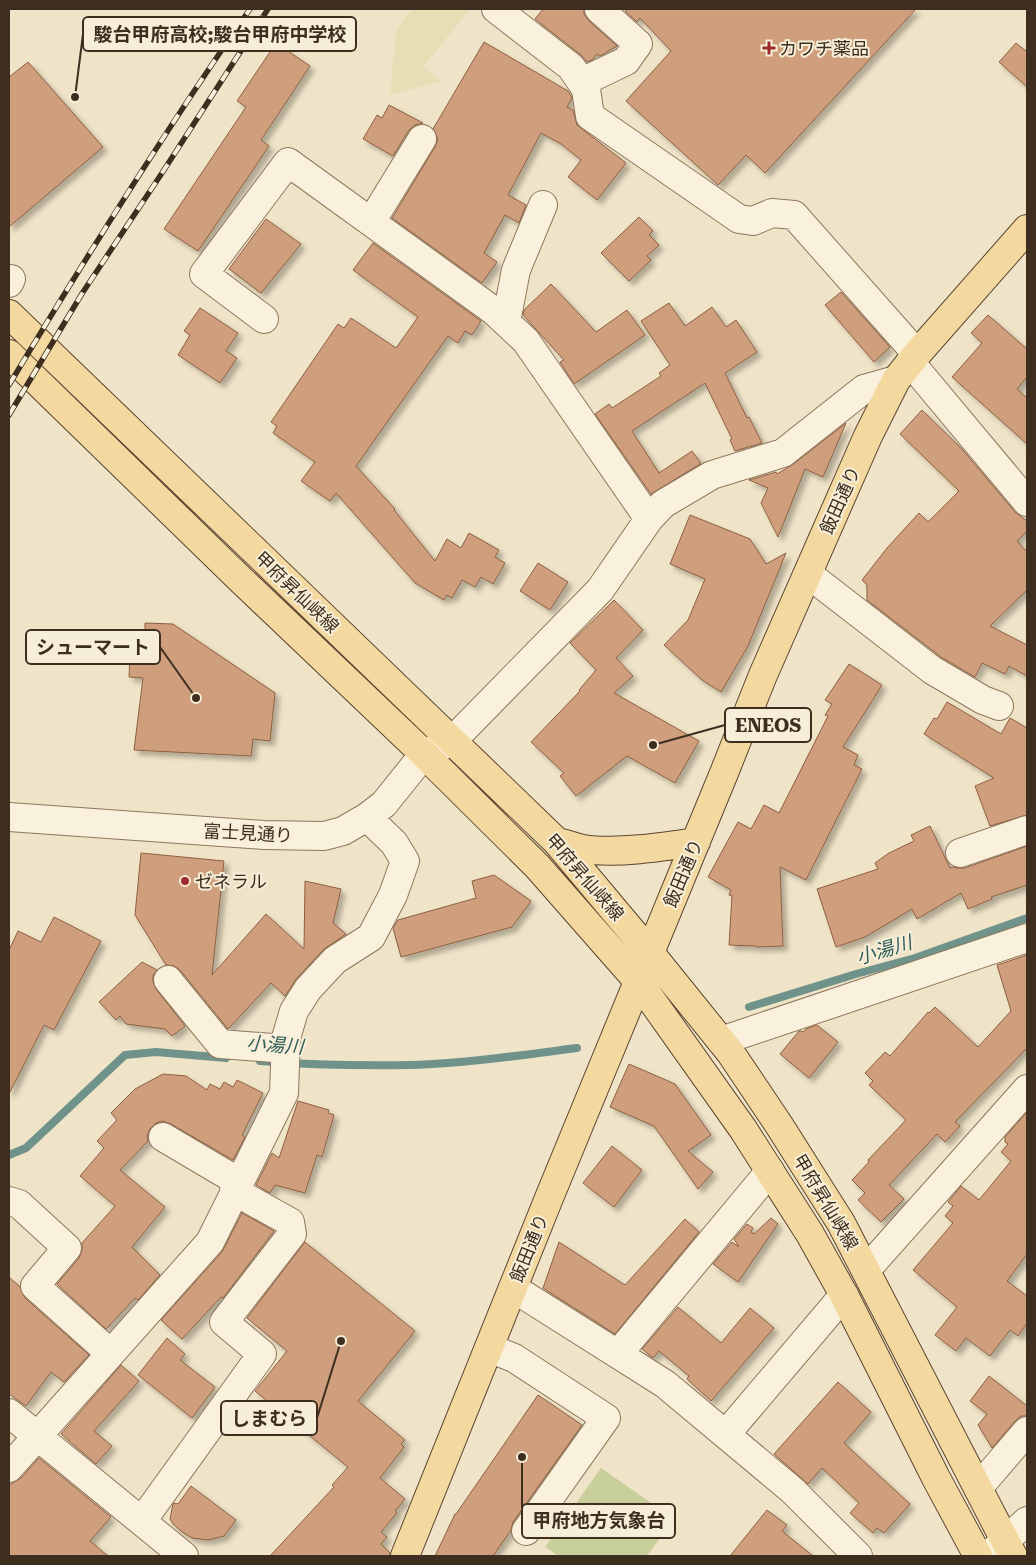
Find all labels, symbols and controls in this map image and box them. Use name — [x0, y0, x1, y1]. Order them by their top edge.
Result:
callout: 駿台甲府高校;駿台甲府中学校 — [83, 17, 356, 51]
text: 駿台甲府高校;駿台甲府中学校 — [93, 23, 347, 46]
place label: カワチ薬品 — [779, 38, 869, 59]
marker: カワチ薬品 — [763, 42, 775, 54]
street label: 飯田通り — [816, 463, 864, 537]
street label: 甲府昇仙峡線 — [251, 547, 343, 637]
callout: シューマート — [26, 630, 160, 664]
text: シューマート — [36, 636, 150, 659]
callout: ENEOS — [725, 708, 811, 742]
text: ENEOS — [735, 714, 801, 737]
street label: 富士見通り — [203, 820, 293, 846]
street label: 甲府昇仙峡線 — [542, 829, 628, 925]
street label: 飯田通り — [659, 836, 707, 910]
place label: ゼネラル — [195, 871, 267, 892]
marker: ゼネラル — [179, 875, 191, 887]
water label: 小湯川 — [853, 930, 917, 969]
water label: 小湯川 — [246, 1032, 306, 1059]
street label: 甲府昇仙峡線 — [789, 1150, 863, 1254]
street label: 飯田通り — [506, 1211, 552, 1285]
callout: しまむら — [221, 1401, 317, 1435]
text: しまむら — [231, 1407, 307, 1430]
callout: 甲府地方気象台 — [522, 1504, 675, 1538]
text: 甲府地方気象台 — [532, 1509, 666, 1532]

